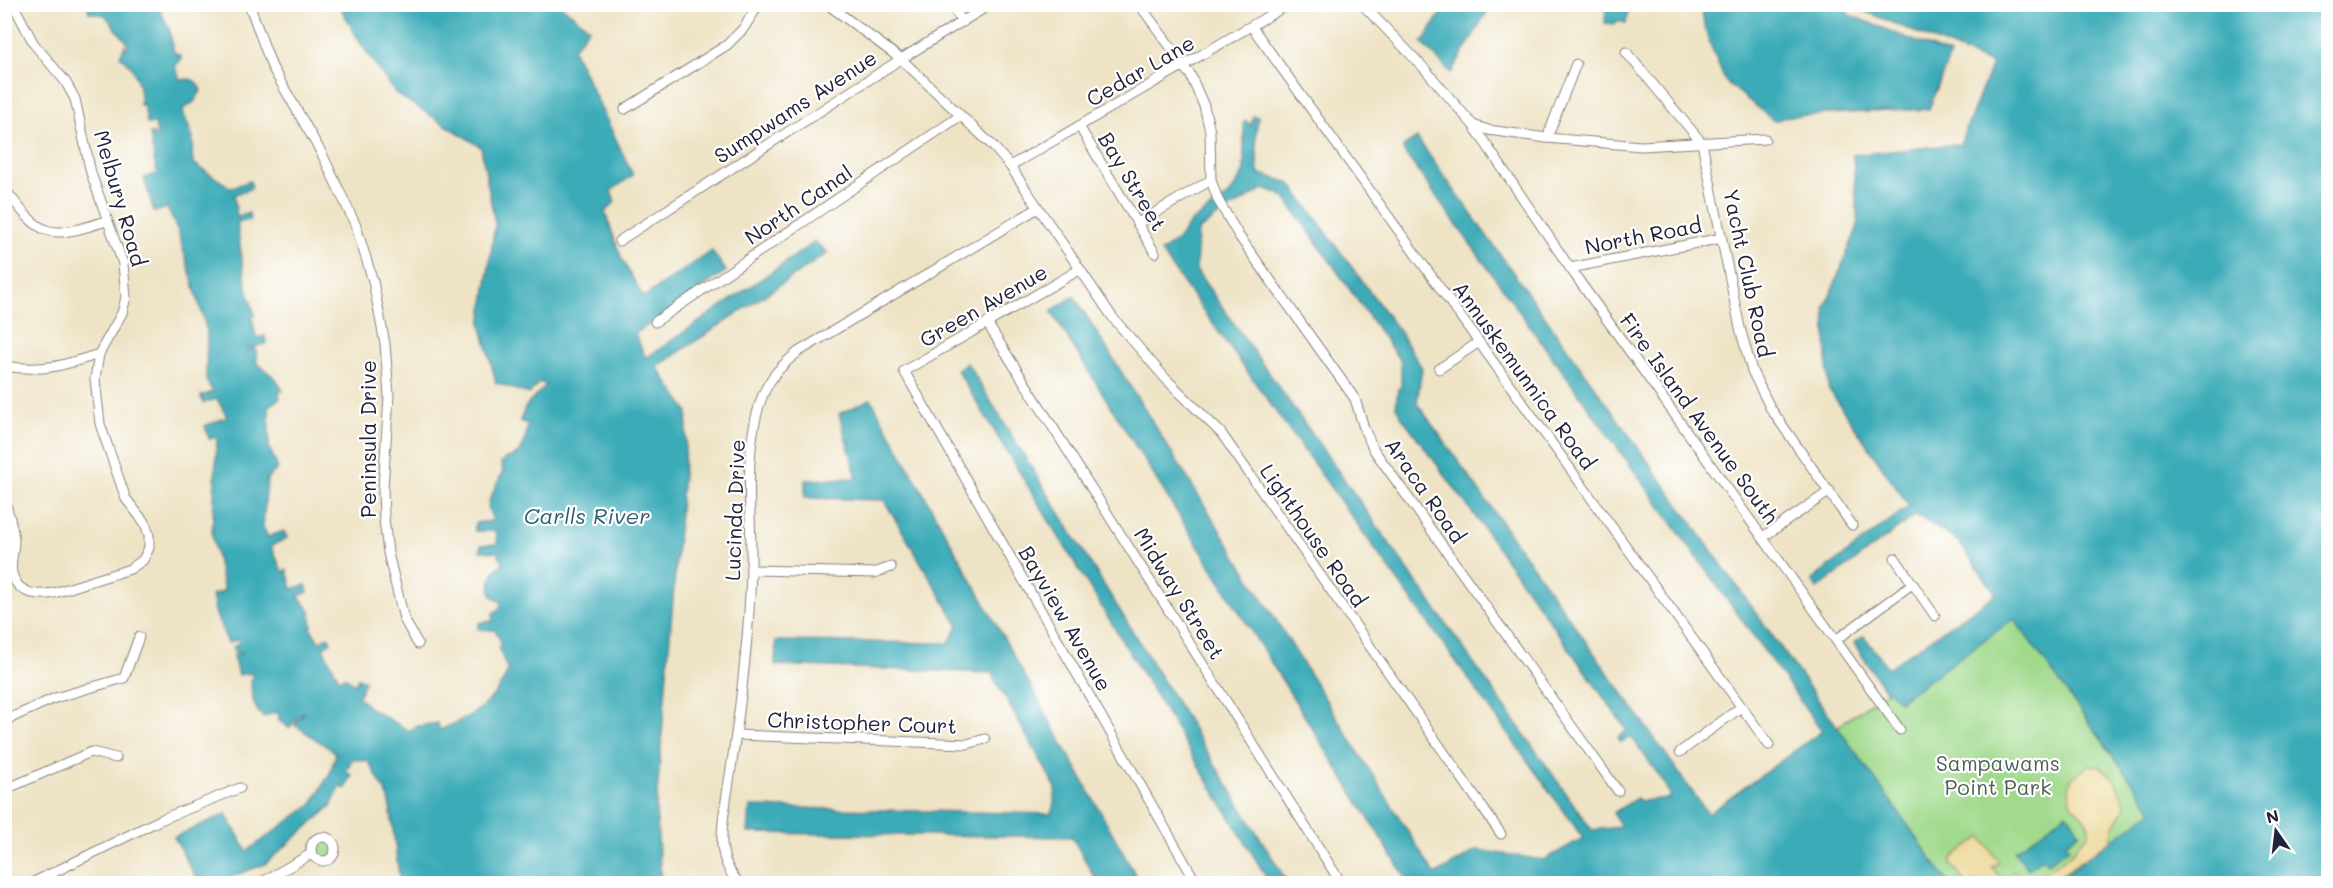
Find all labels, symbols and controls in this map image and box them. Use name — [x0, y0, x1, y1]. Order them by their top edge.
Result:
street label: Cedar Lane — [1081, 28, 1199, 112]
street label: Sumpwams Avenue — [709, 43, 881, 169]
street label: Melbury Road — [89, 127, 153, 269]
street label: Bay Street — [1093, 127, 1173, 235]
street label: North Canal — [739, 158, 857, 250]
street label: Yacht Club Road — [1718, 186, 1780, 360]
street label: North Road — [1582, 210, 1704, 260]
street label: Green Avenue — [914, 258, 1052, 352]
street label: Annuskemunnica Road — [1448, 276, 1602, 474]
street label: Fire Island Avenue South — [1614, 307, 1786, 529]
street label: Peninsula Drive — [354, 360, 381, 518]
street label: Araca Road — [1380, 432, 1472, 548]
street label: Lucinda Drive — [718, 439, 750, 581]
street label: Lighthouse Road — [1255, 458, 1373, 612]
water label: Carlls River — [524, 501, 650, 530]
street label: Midway Street — [1129, 522, 1231, 664]
street label: Bayview Avenue — [1013, 541, 1119, 695]
street label: Christopher Court — [767, 705, 957, 739]
park label: Sampawams Point Park — [1936, 749, 2060, 800]
north arrow — [2246, 801, 2306, 861]
text: N — [2264, 804, 2281, 828]

